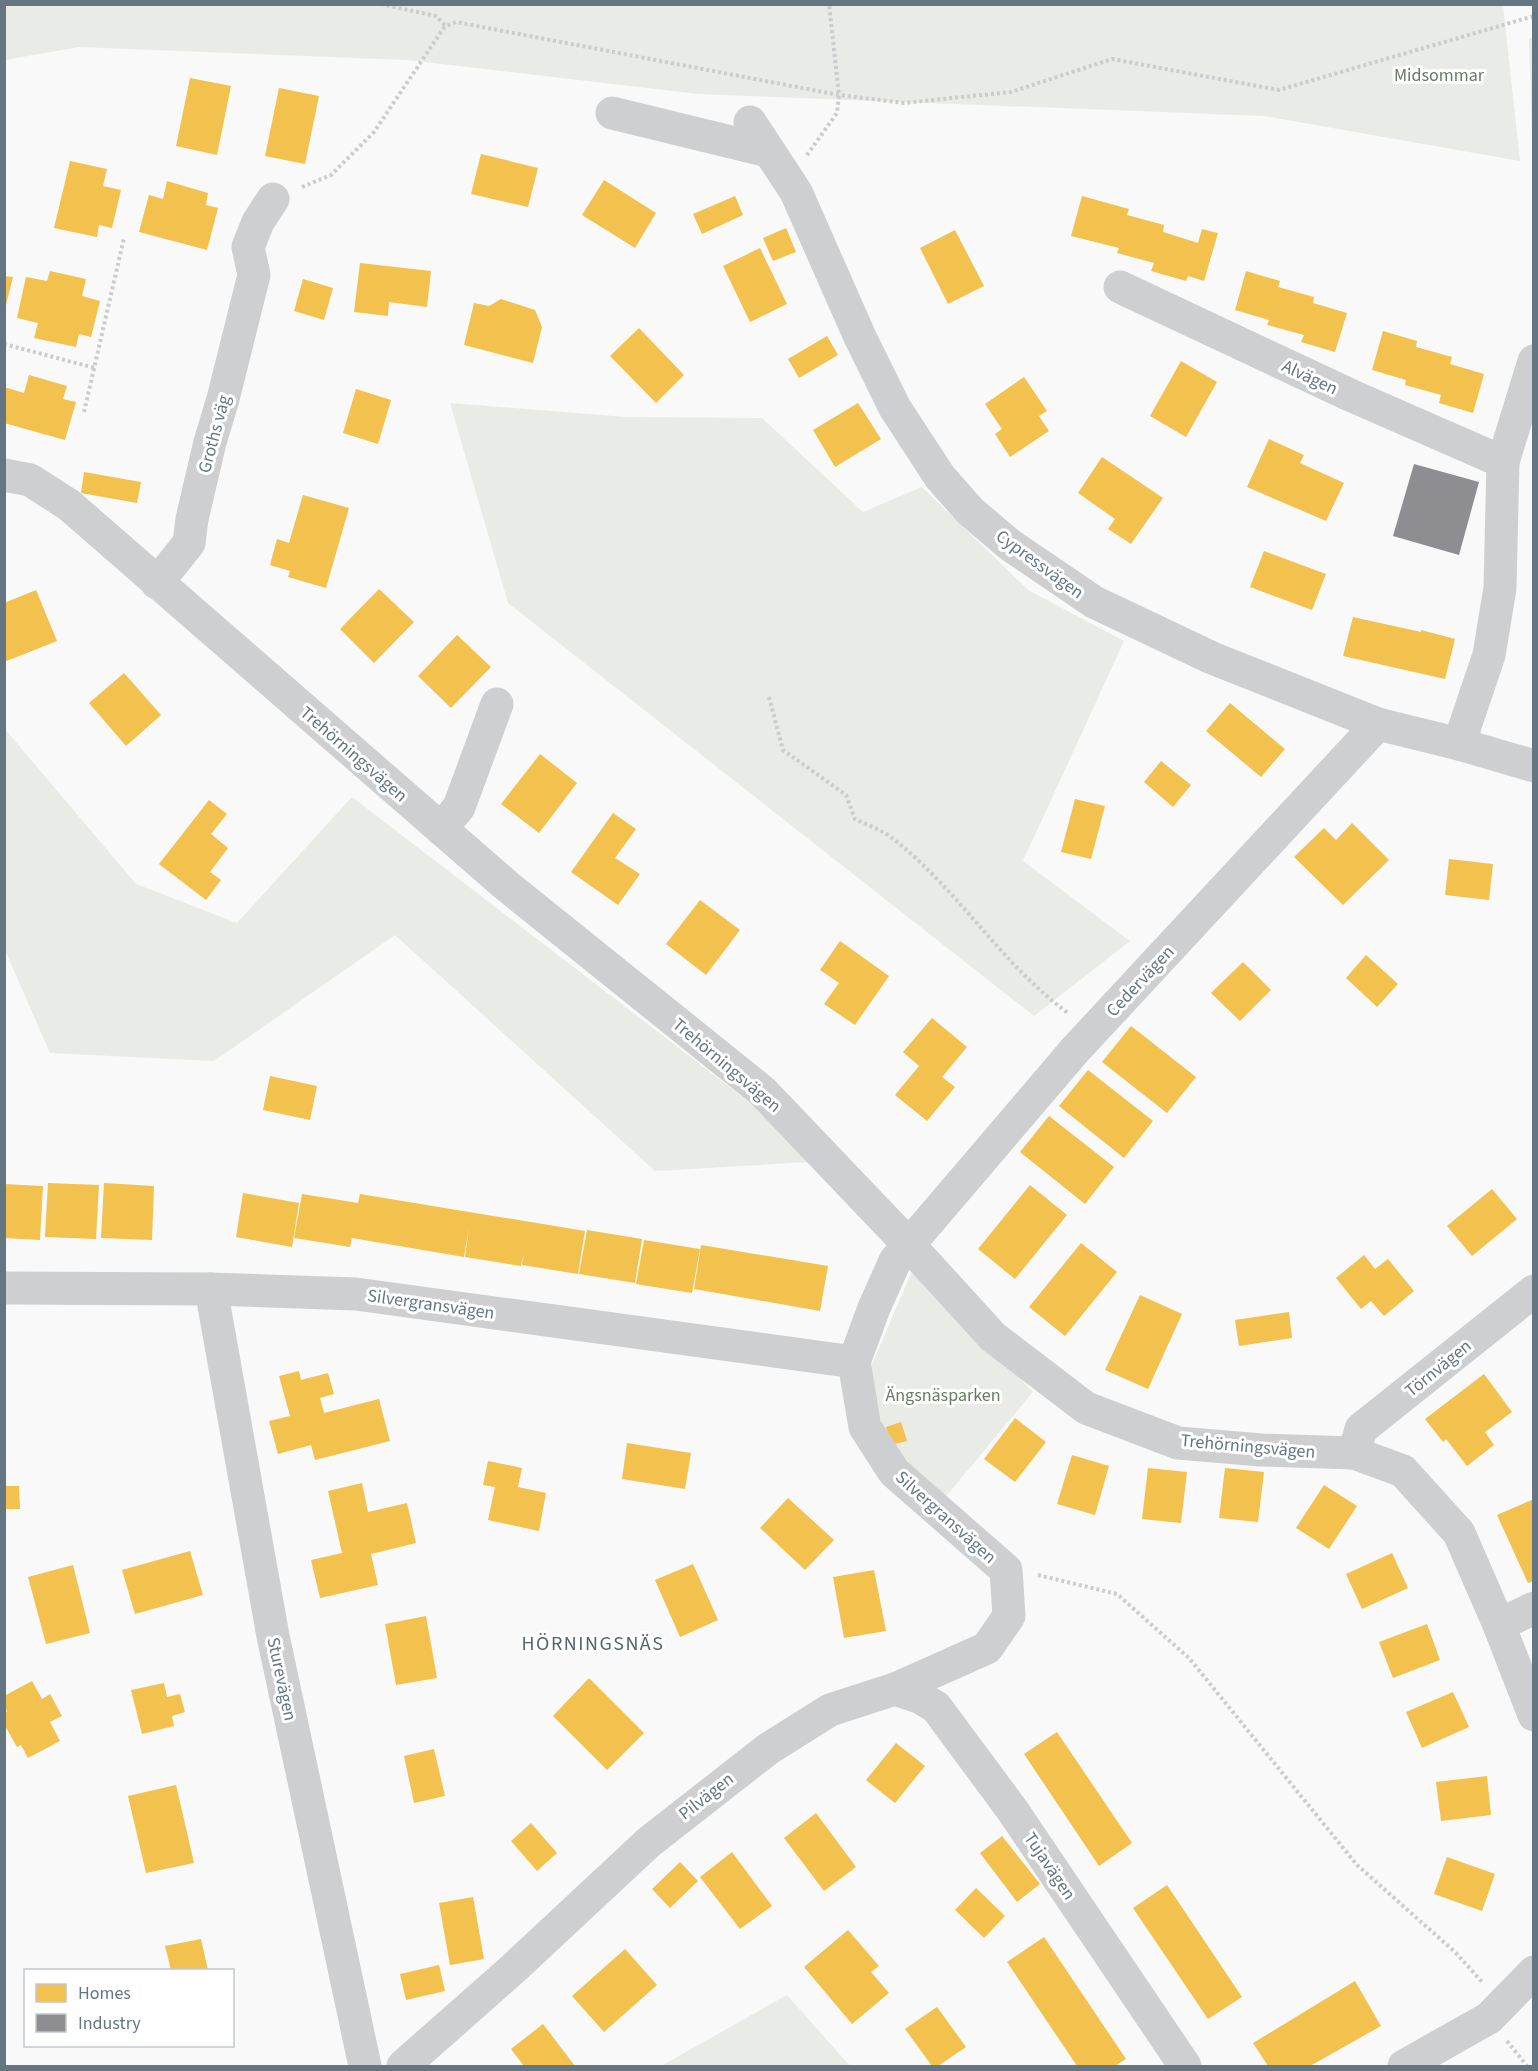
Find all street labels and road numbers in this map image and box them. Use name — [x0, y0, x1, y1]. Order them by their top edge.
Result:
street label: Alvägen — [1278, 354, 1342, 401]
street label: Groths väg — [192, 392, 237, 476]
street label: Cypressvägen — [991, 524, 1089, 605]
street label: Trehörningsvägen — [295, 701, 413, 808]
street label: Cedervägen — [1101, 940, 1180, 1023]
street label: Trehörningsvägen — [667, 1012, 786, 1118]
street label: Silvergransvägen — [366, 1283, 496, 1326]
street label: Törnvägen — [1400, 1334, 1477, 1403]
street label: Trehörningsvägen — [1180, 1428, 1316, 1465]
street label: Silvergransvägen — [890, 1465, 1002, 1570]
street label: Sturevägen — [260, 1635, 303, 1723]
street label: Pilvägen — [673, 1767, 739, 1826]
street label: Tujavägen — [1018, 1827, 1081, 1905]

